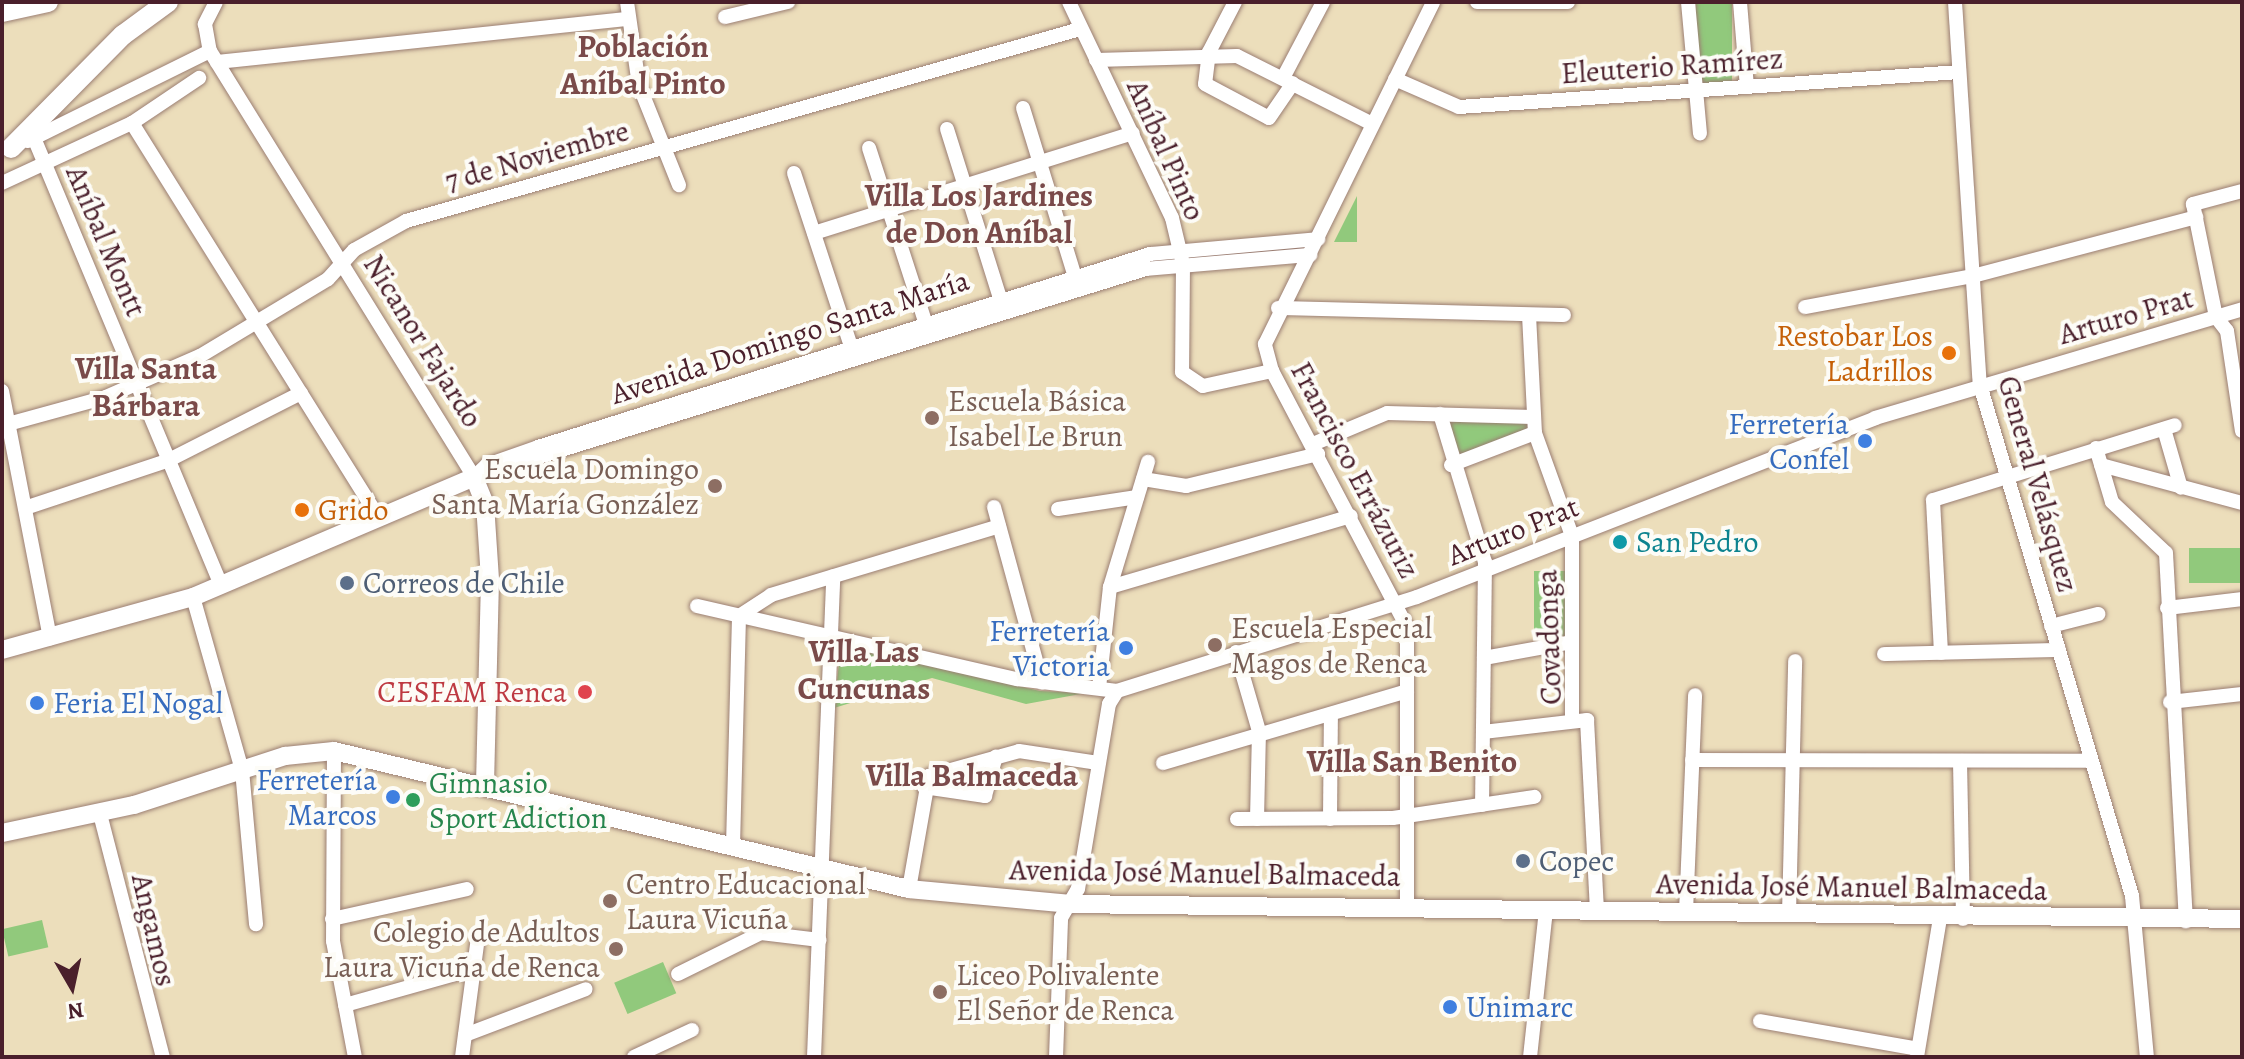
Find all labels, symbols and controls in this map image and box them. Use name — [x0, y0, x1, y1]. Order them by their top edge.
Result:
district label: Población Aníbal Pinto — [560, 28, 726, 103]
street label: Eleuterio Ramírez — [1560, 40, 1784, 92]
street label: Aníbal Pinto — [1119, 74, 1213, 226]
street label: 7 de Noviembre — [441, 113, 633, 199]
street label: Aníbal Montt — [58, 160, 154, 322]
district label: Villa Los Jardines de Don Aníbal — [865, 177, 1093, 252]
street label: Nicanor Fajardo — [356, 248, 490, 434]
street label: Avenida Domingo Santa María — [606, 262, 974, 412]
street label: Arturo Prat — [2055, 280, 2197, 352]
place label: Restobar Los Ladrillos — [1776, 318, 1933, 388]
marker: Restobar Los Ladrillos — [1940, 344, 1958, 362]
district label: Villa Santa Bárbara — [75, 350, 217, 425]
street label: Francisco Errázuriz — [1283, 356, 1427, 584]
street label: General Velásquez — [1990, 372, 2086, 596]
place label: Escuela Básica Isabel Le Brun — [948, 383, 1126, 454]
place label: Ferretería Confel — [1728, 406, 1849, 476]
marker: Escuela Básica Isabel Le Brun — [923, 409, 941, 427]
marker: Ferretería Confel — [1856, 432, 1874, 450]
place label: Escuela Domingo Santa María González — [431, 451, 699, 522]
marker: Escuela Domingo Santa María González — [706, 477, 724, 495]
street label: Arturo Prat — [1442, 488, 1584, 574]
place label: Grido — [318, 492, 388, 528]
marker: Grido — [293, 501, 311, 519]
place label: San Pedro — [1636, 524, 1759, 560]
marker: San Pedro — [1611, 533, 1629, 551]
place label: Correos de Chile — [363, 565, 565, 601]
street label: Covadonga — [1529, 569, 1569, 705]
marker: Correos de Chile — [338, 574, 356, 592]
place label: Escuela Especial Magos de Renca — [1231, 610, 1432, 680]
place label: Ferretería Victoria — [989, 613, 1110, 684]
district label: Villa Las Cuncunas — [798, 633, 930, 708]
marker: Escuela Especial Magos de Renca — [1206, 636, 1224, 654]
marker: Ferretería Victoria — [1117, 639, 1135, 657]
place label: CESFAM Renca — [377, 674, 567, 710]
marker: CESFAM Renca — [574, 681, 596, 703]
place label: Feria El Nogal — [53, 685, 223, 721]
marker: Feria El Nogal — [28, 694, 46, 712]
district label: Villa San Benito — [1307, 742, 1517, 780]
district label: Villa Balmaceda — [866, 756, 1078, 794]
place label: Ferretería Marcos — [256, 762, 377, 832]
place label: Gimnasio Sport Adiction — [429, 765, 607, 836]
marker: Ferretería Marcos — [384, 788, 402, 806]
marker: Gimnasio Sport Adiction — [404, 791, 422, 809]
place label: Copec — [1539, 843, 1614, 879]
street label: Avenida José Manuel Balmaceda — [1009, 852, 1401, 894]
marker: Copec — [1514, 852, 1532, 870]
place label: Centro Educacional Laura Vicuña — [626, 866, 866, 936]
street label: Avenida José Manuel Balmaceda — [1656, 866, 2048, 908]
street label: Angamos — [124, 870, 184, 990]
marker: Centro Educacional Laura Vicuña — [601, 892, 619, 910]
place label: Colegio de Adultos Laura Vicuña de Renca — [323, 914, 600, 984]
marker: Colegio de Adultos Laura Vicuña de Renca — [607, 940, 625, 958]
north arrow — [32, 947, 112, 1027]
place label: Liceo Polivalente El Señor de Renca — [956, 957, 1174, 1028]
marker: Liceo Polivalente El Señor de Renca — [931, 983, 949, 1001]
place label: Unimarc — [1466, 989, 1574, 1025]
text: N — [65, 995, 86, 1027]
marker: Unimarc — [1441, 998, 1459, 1016]

